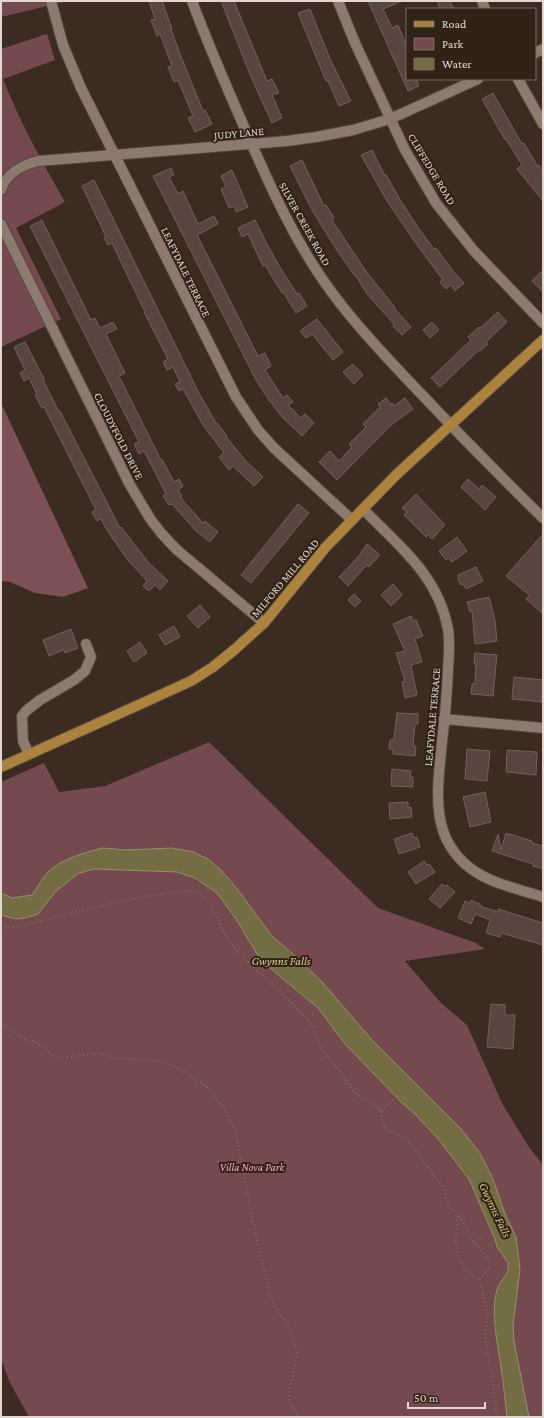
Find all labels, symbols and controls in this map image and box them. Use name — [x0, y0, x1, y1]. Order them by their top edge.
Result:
legend — [406, 8, 536, 80]
text: Road — [442, 17, 467, 31]
text: Park — [442, 37, 464, 51]
text: Water — [442, 57, 472, 71]
street label: JUDY LANE — [212, 125, 265, 142]
street label: CLIFFEDGE ROAD — [406, 131, 458, 207]
street label: SILVER CREEK ROAD — [277, 180, 333, 268]
street label: LEAFYDALE TERRACE — [159, 225, 213, 319]
street label: CLOUDYFOLD DRIVE — [92, 391, 146, 481]
street label: MILFORD MILL ROAD — [249, 536, 321, 620]
street label: LEAFYDALE TERRACE — [422, 667, 442, 767]
water label: Gwynns Falls — [251, 954, 311, 968]
park label: Villa Nova Park — [220, 1161, 285, 1173]
water label: Gwynns Falls — [476, 1180, 514, 1240]
scale bar — [408, 1384, 485, 1410]
text: 50 m — [414, 1391, 439, 1405]

